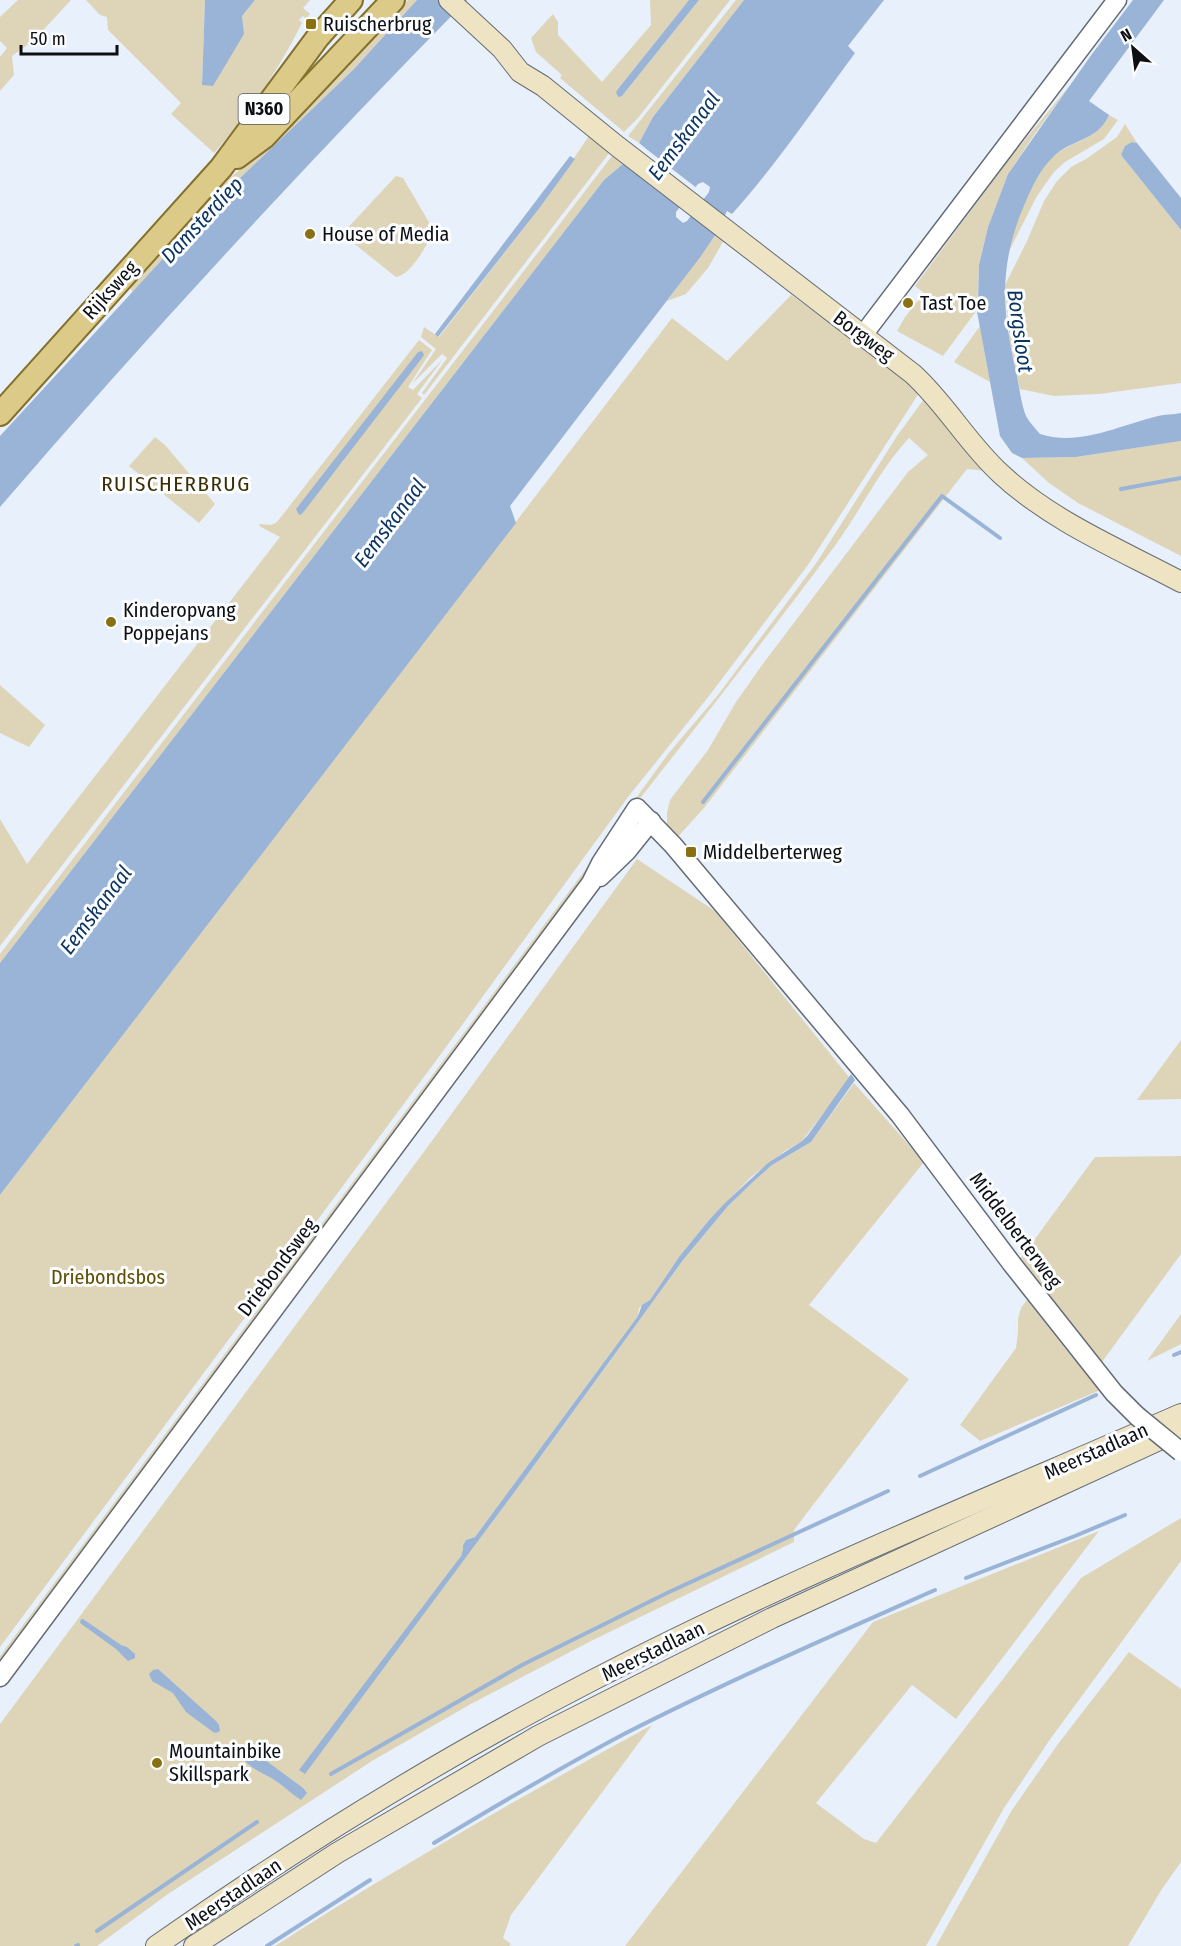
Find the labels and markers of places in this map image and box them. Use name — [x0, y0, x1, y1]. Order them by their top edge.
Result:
place label: Ruischerbrug — [323, 12, 432, 36]
marker: Ruischerbrug — [304, 17, 318, 31]
place label: House of Media — [322, 222, 449, 246]
marker: House of Media — [303, 227, 317, 241]
place label: Tast Toe — [920, 291, 986, 315]
marker: Tast Toe — [901, 296, 915, 310]
place label: Kinderopvang Poppejans — [123, 598, 236, 645]
marker: Kinderopvang Poppejans — [104, 615, 118, 629]
place label: Middelberterweg — [703, 840, 842, 864]
marker: Middelberterweg — [684, 845, 698, 859]
place label: Mountainbike Skillspark — [169, 1739, 281, 1786]
marker: Mountainbike Skillspark — [150, 1756, 164, 1770]

